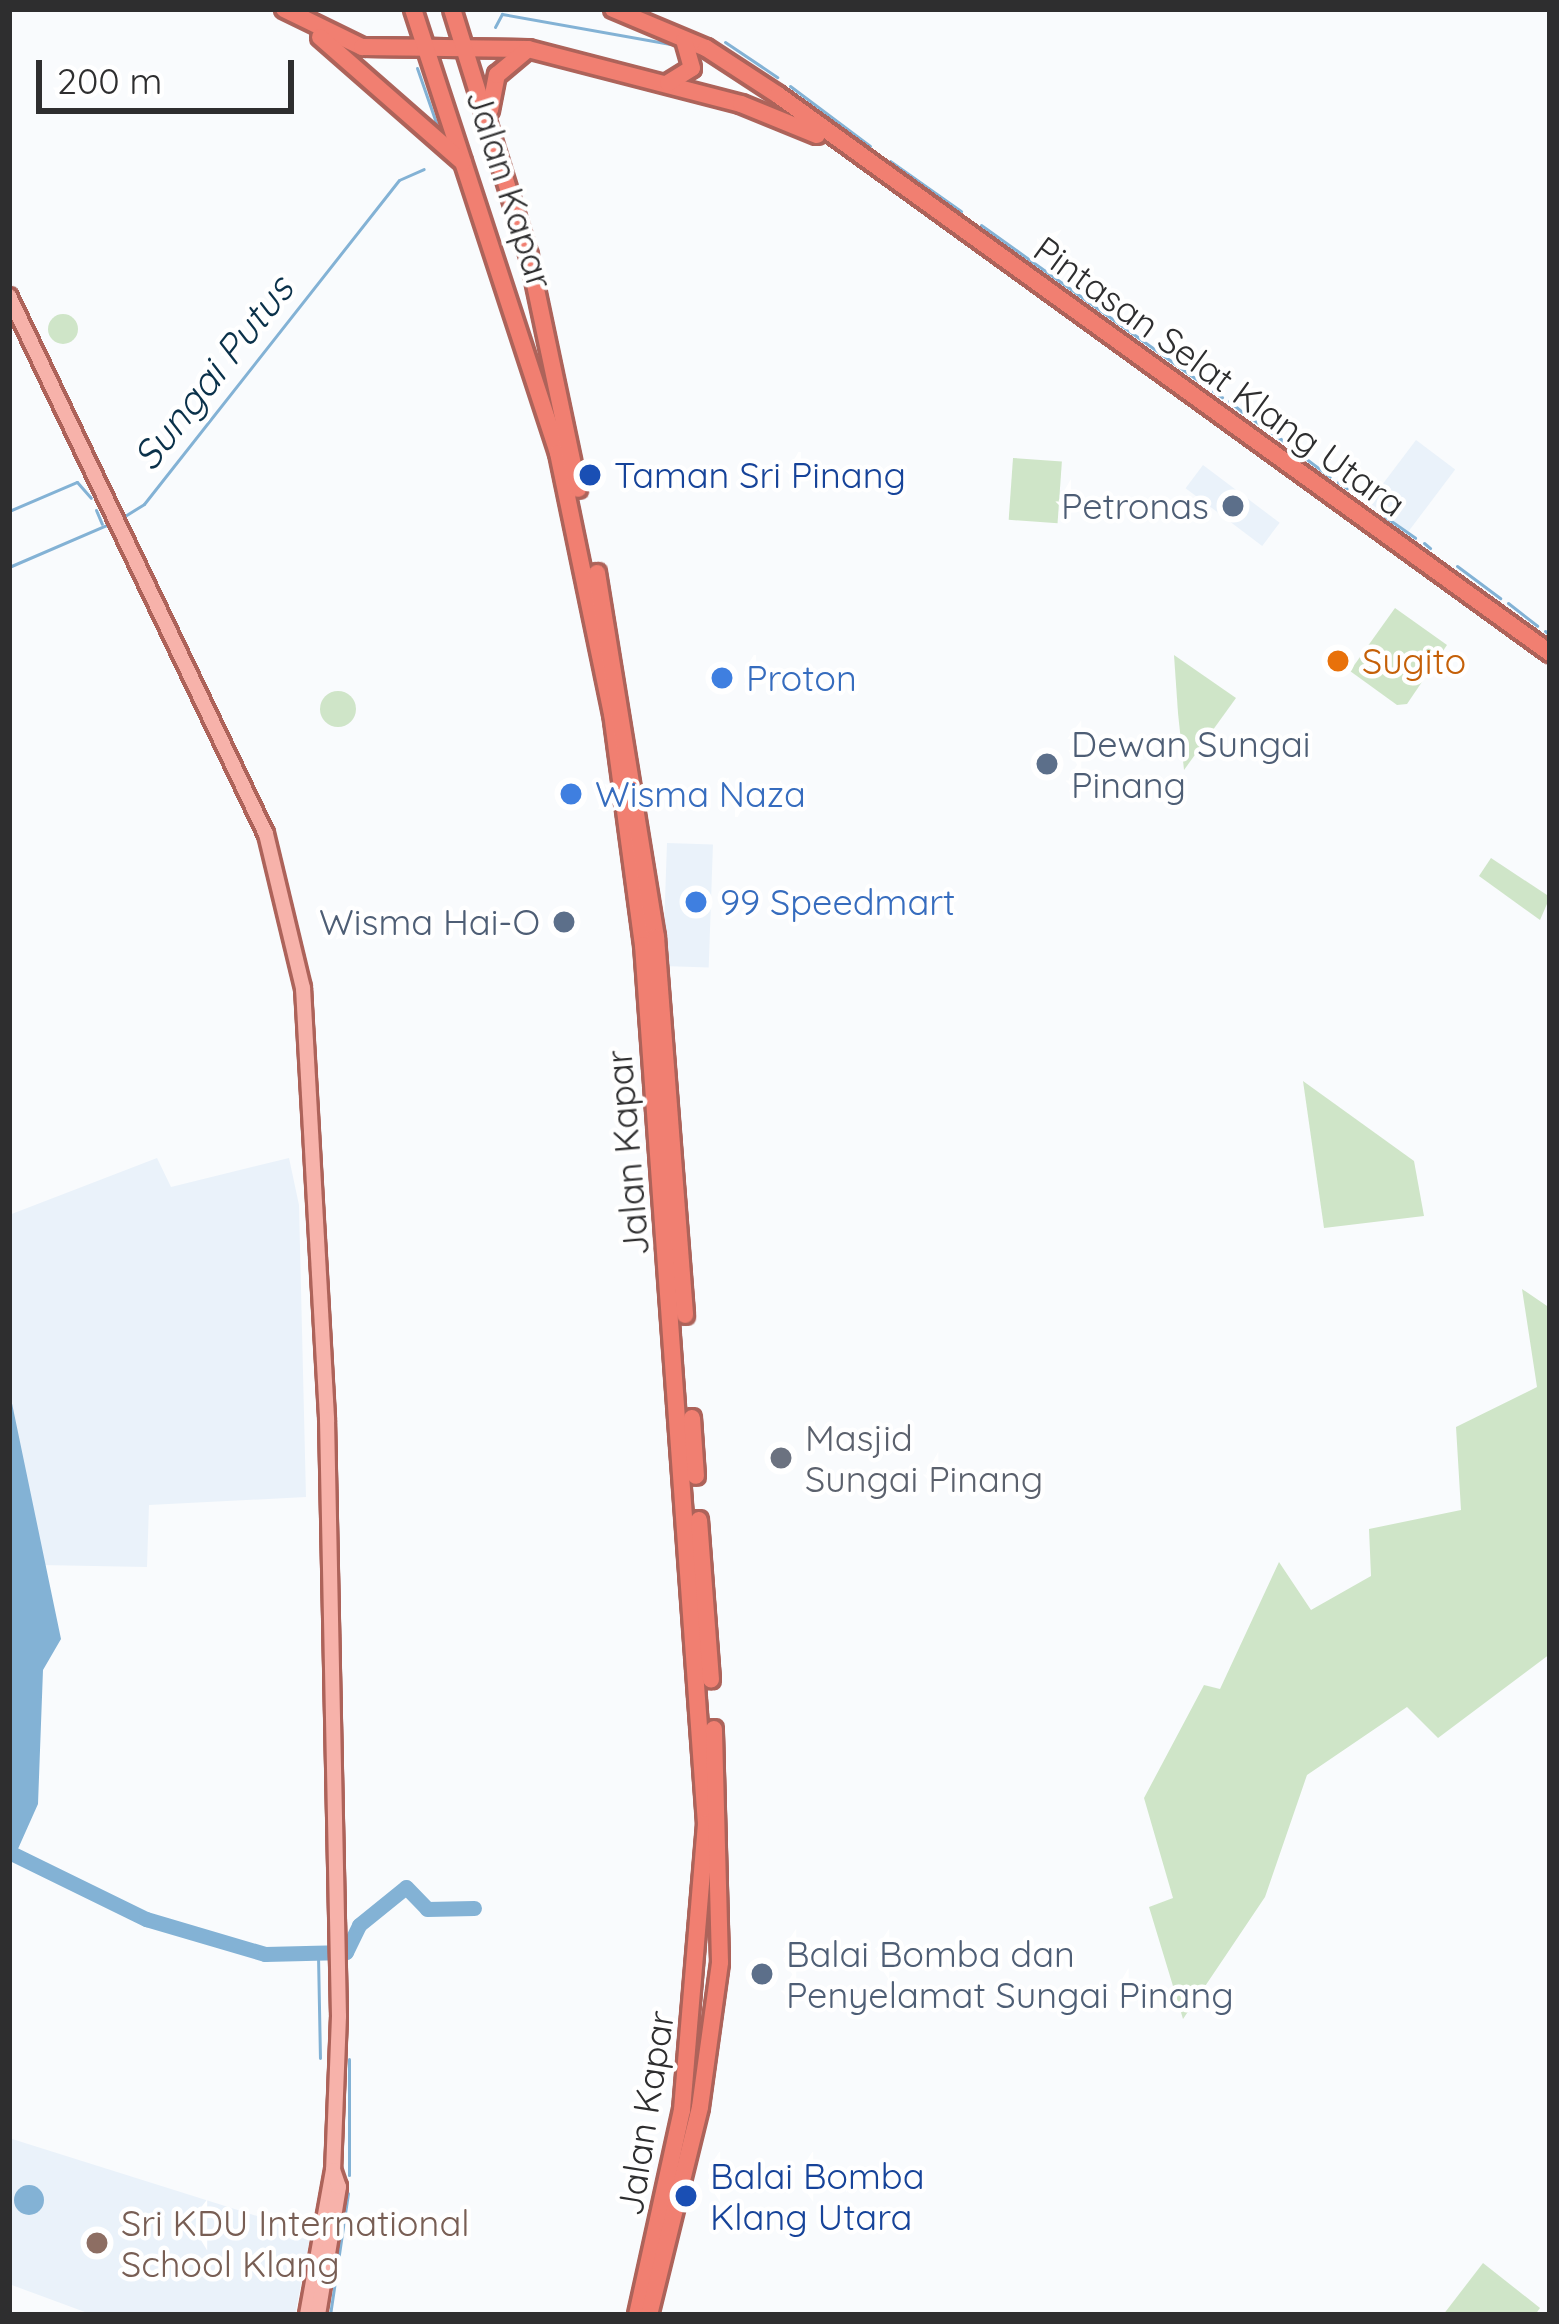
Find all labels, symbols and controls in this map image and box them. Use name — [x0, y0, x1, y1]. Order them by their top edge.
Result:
scale bar — [42, 36, 300, 110]
text: 200 m — [57, 58, 162, 103]
street label: Jalan Kapar — [458, 84, 562, 294]
street label: Pintasan Selat Klang Utara — [1026, 227, 1414, 525]
water label: Sungai Putus — [123, 267, 303, 479]
place label: Taman Sri Pinang — [614, 453, 906, 497]
marker: Taman Sri Pinang — [577, 462, 603, 488]
place label: Petronas — [1061, 484, 1209, 528]
marker: Petronas — [1220, 493, 1246, 519]
place label: Sugito — [1362, 639, 1466, 683]
marker: Sugito — [1325, 648, 1351, 674]
place label: Proton — [746, 656, 857, 700]
marker: Proton — [709, 665, 735, 691]
place label: Dewan Sungai Pinang — [1071, 721, 1311, 806]
marker: Dewan Sungai Pinang — [1034, 751, 1060, 777]
place label: Wisma Naza — [595, 772, 806, 816]
marker: Wisma Naza — [558, 781, 584, 807]
place label: 99 Speedmart — [720, 880, 955, 924]
marker: 99 Speedmart — [683, 889, 709, 915]
place label: Wisma Hai-O — [319, 900, 540, 944]
marker: Wisma Hai-O — [551, 909, 577, 935]
street label: Jalan Kapar — [596, 1048, 658, 1258]
place label: Masjid Sungai Pinang — [805, 1415, 1043, 1500]
marker: Masjid Sungai Pinang — [768, 1445, 794, 1471]
place label: Balai Bomba dan Penyelamat Sungai Pinang — [786, 1931, 1234, 2016]
marker: Balai Bomba dan Penyelamat Sungai Pinang — [749, 1961, 775, 1987]
street label: Jalan Kapar — [607, 2008, 683, 2218]
place label: Balai Bomba Klang Utara — [710, 2153, 924, 2238]
marker: Balai Bomba Klang Utara — [673, 2183, 699, 2209]
place label: Sri KDU International School Klang — [121, 2200, 470, 2285]
marker: Sri KDU International School Klang — [84, 2230, 110, 2256]

